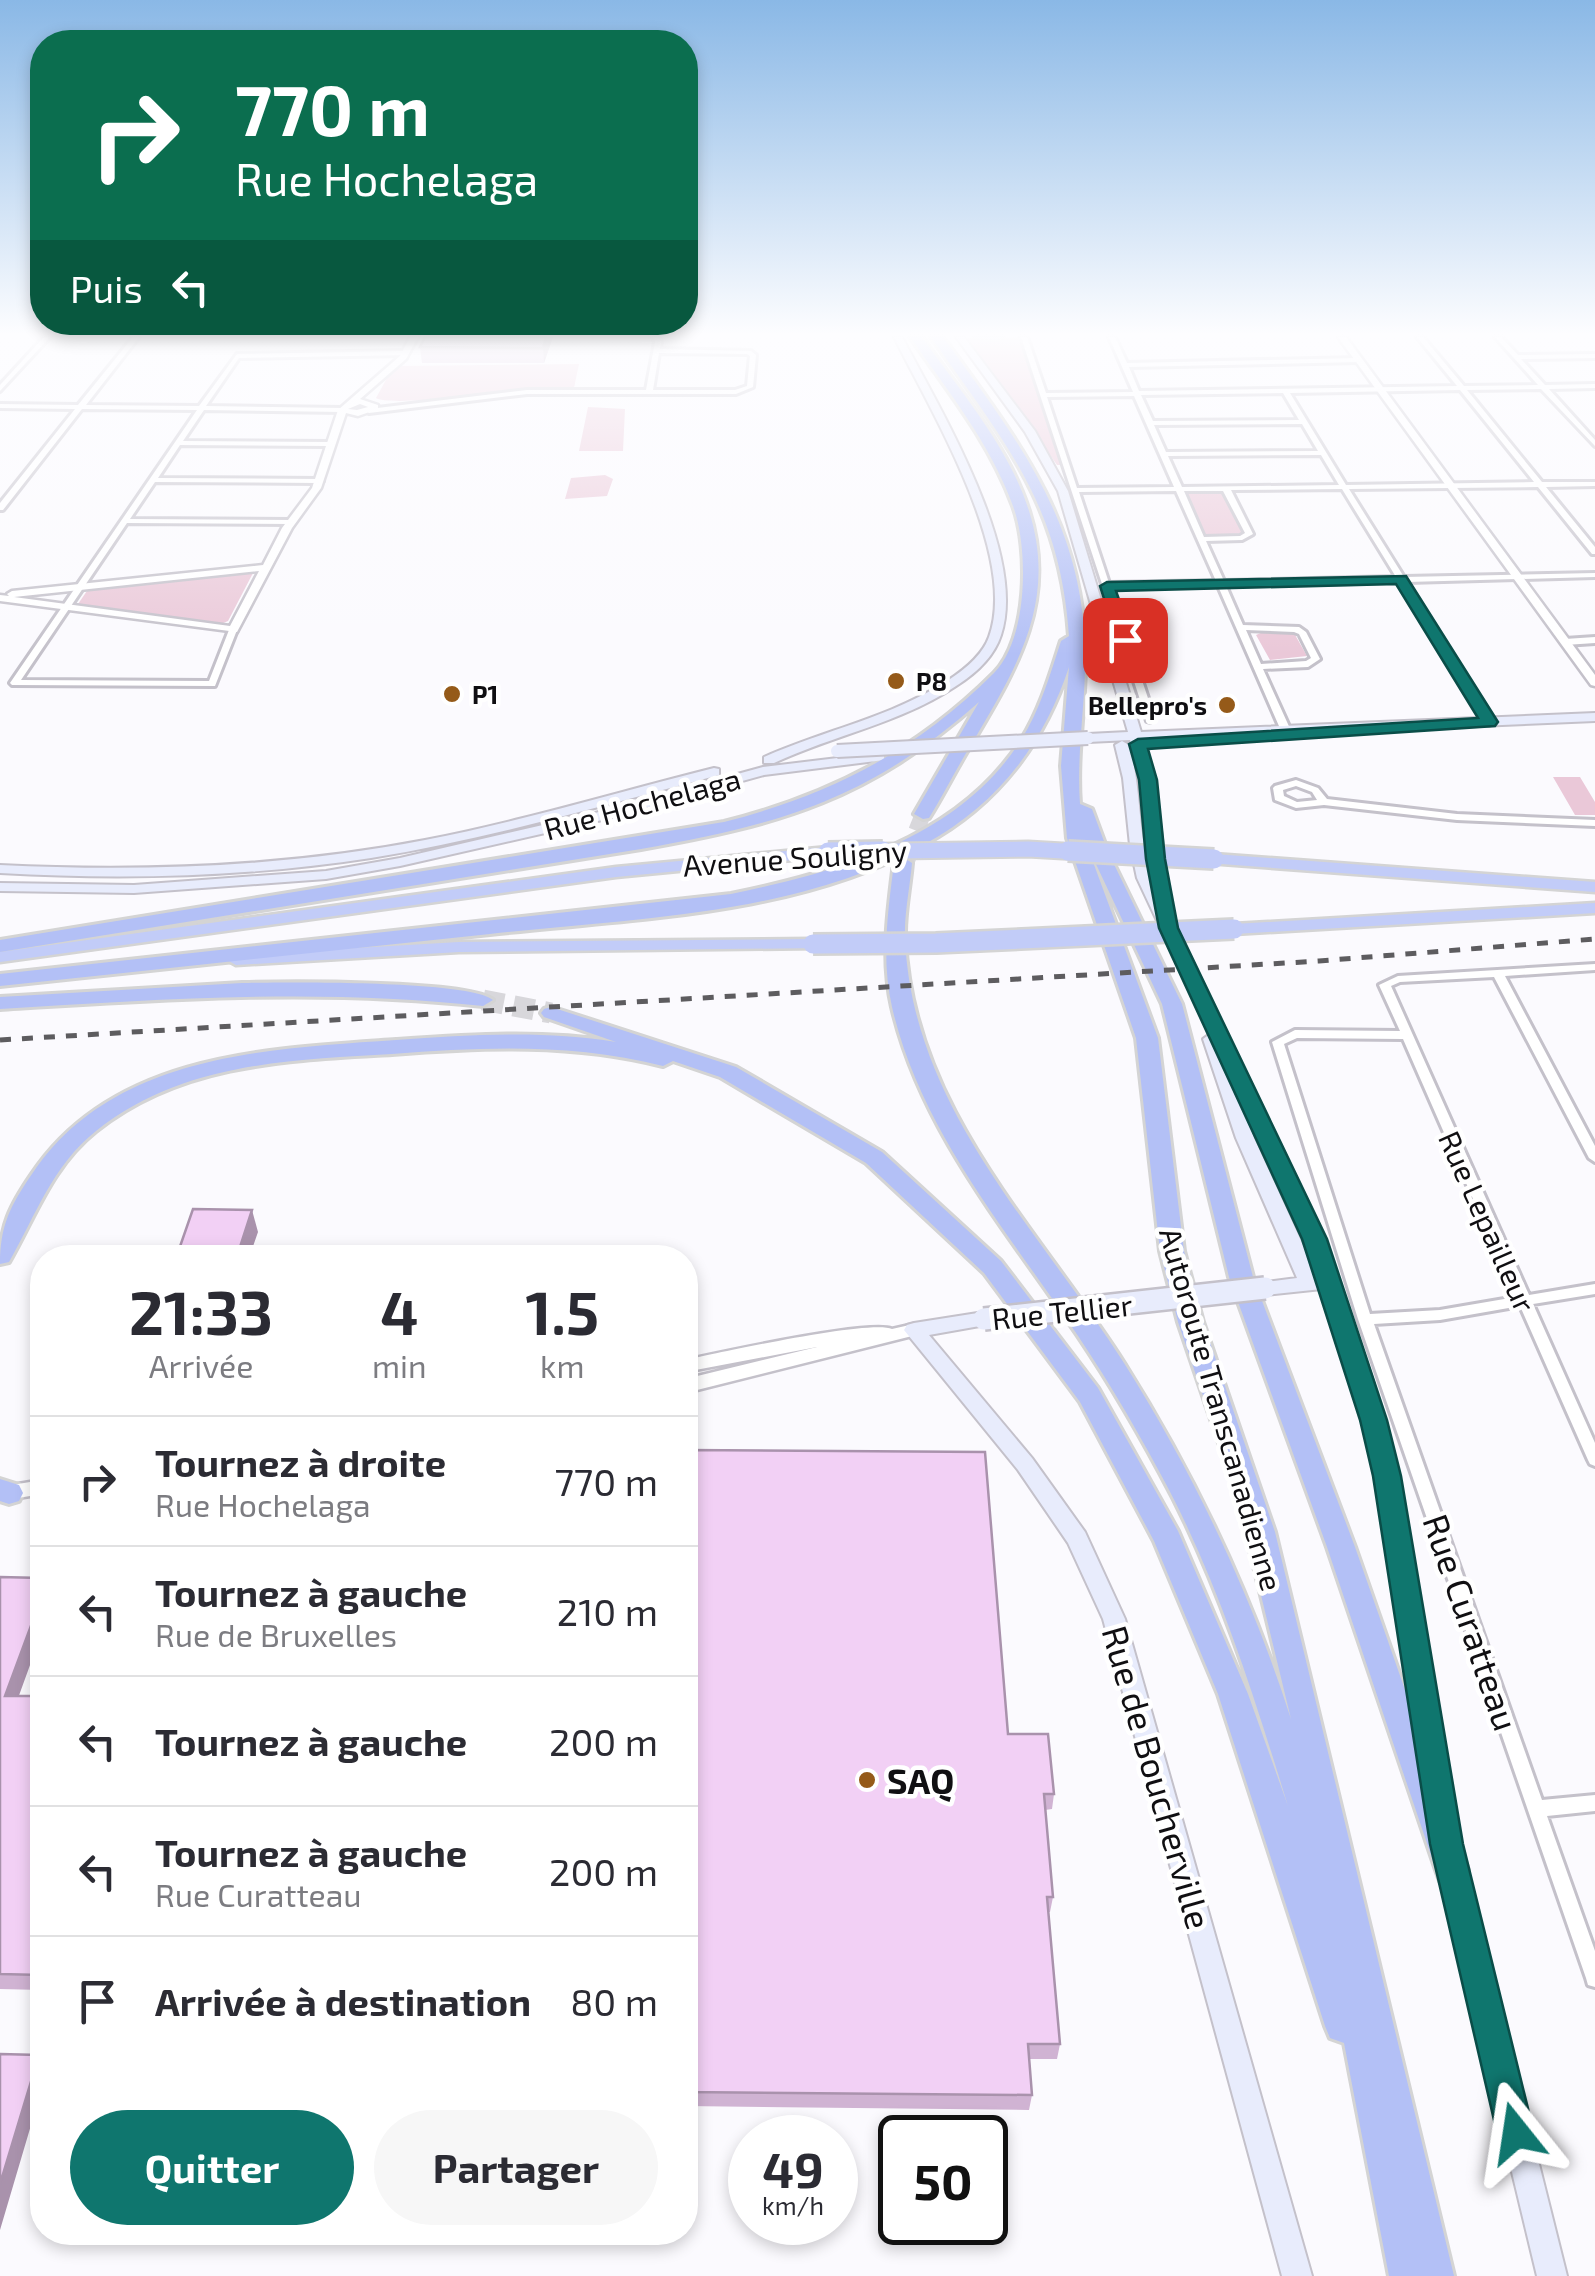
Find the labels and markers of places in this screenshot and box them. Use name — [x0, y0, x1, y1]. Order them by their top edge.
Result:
pin — [1083, 598, 1168, 683]
place label: P8 — [916, 666, 947, 696]
marker: P8 — [885, 670, 907, 692]
place label: P1 — [472, 679, 498, 709]
marker: P1 — [441, 683, 463, 705]
place label: Bellepro's — [1088, 690, 1207, 720]
marker: Bellepro's — [1216, 694, 1238, 716]
place label: SAQ — [887, 1759, 954, 1802]
marker: SAQ — [856, 1769, 878, 1791]

